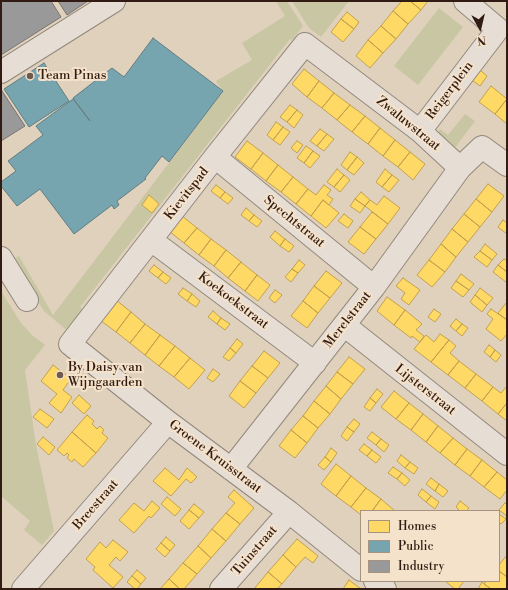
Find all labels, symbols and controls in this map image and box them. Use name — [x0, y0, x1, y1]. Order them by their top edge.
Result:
north arrow — [460, 8, 500, 48]
text: N — [476, 32, 487, 47]
street label: Reigerplein — [423, 59, 477, 123]
place label: Team Pinas — [38, 68, 106, 84]
marker: Team Pinas — [25, 71, 35, 81]
street label: Zwaluwstraat — [373, 93, 443, 155]
street label: Kievitspad — [162, 165, 212, 223]
street label: Spechtstraat — [260, 193, 328, 251]
street label: Koekoekstraat — [194, 269, 272, 333]
street label: Merelstraat — [321, 289, 375, 351]
place label: By Daisy van Wijngaarden — [68, 360, 142, 391]
street label: Lijsterstraat — [391, 361, 459, 419]
marker: By Daisy van Wijngaarden — [55, 370, 65, 380]
street label: Groene Kruisstraat — [165, 417, 265, 497]
street label: Breestraat — [70, 477, 122, 533]
legend — [360, 510, 500, 582]
text: Homes — [398, 519, 436, 534]
street label: Tuinstraat — [229, 523, 281, 579]
text: Public — [398, 539, 434, 554]
text: Industry — [398, 559, 444, 574]

